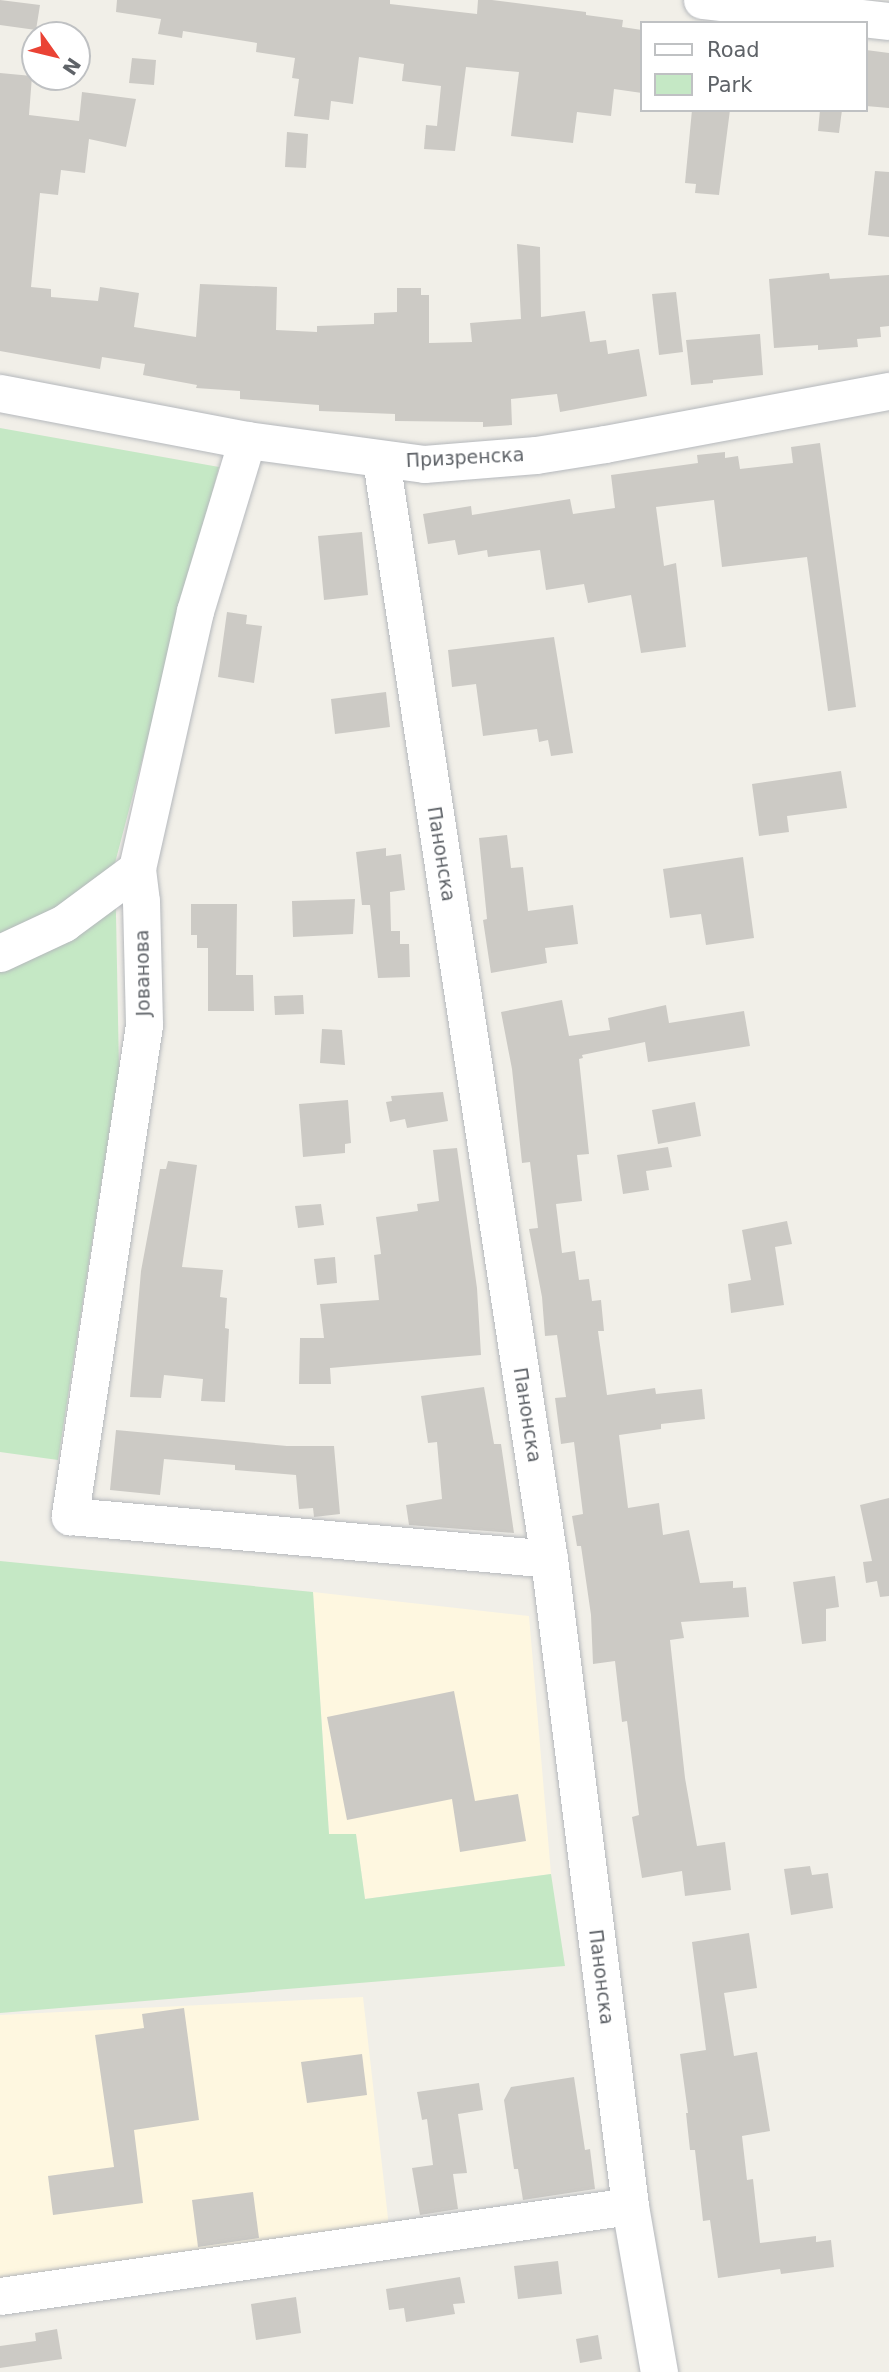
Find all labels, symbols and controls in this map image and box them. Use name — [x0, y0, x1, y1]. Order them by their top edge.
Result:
north arrow — [21, 21, 91, 91]
legend — [640, 21, 868, 112]
text: Road — [707, 38, 760, 62]
text: N — [58, 54, 85, 79]
text: Park — [707, 73, 752, 97]
street label: Призренска — [405, 444, 525, 472]
street label: Панонска — [422, 805, 460, 903]
street label: Јованова — [131, 929, 155, 1017]
street label: Панонска — [508, 1366, 546, 1464]
street label: Панонска — [584, 1928, 618, 2026]

